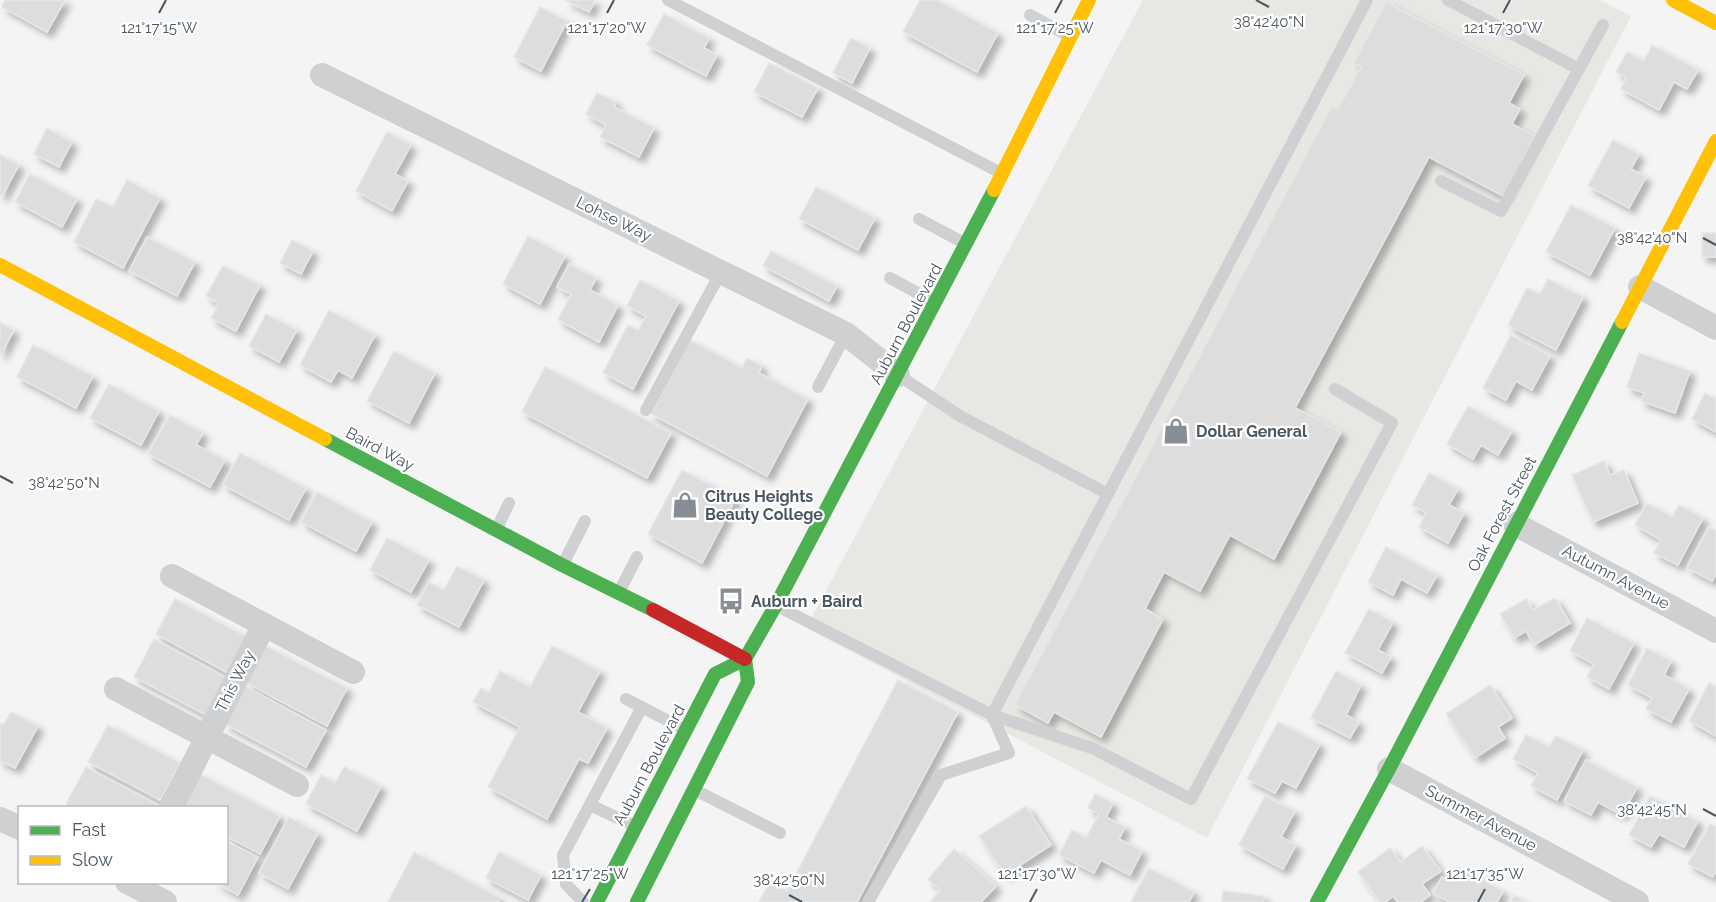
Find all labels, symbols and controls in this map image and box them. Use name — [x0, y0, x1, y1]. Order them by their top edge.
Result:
text: 38°42'40"N — [1234, 13, 1304, 31]
text: 121°17'15"W — [121, 19, 197, 37]
text: 121°17'20"W — [568, 19, 647, 37]
text: 121°17'25"W — [1016, 19, 1094, 37]
text: 121°17'30"W — [1464, 19, 1543, 37]
street label: Lohse Way — [573, 193, 655, 246]
text: 38°42'40"N — [1617, 229, 1687, 247]
street label: Auburn Boulevard — [866, 260, 946, 388]
shop icon: Dollar General — [1161, 416, 1191, 446]
place label: Dollar General — [1196, 422, 1308, 441]
street label: Baird Way — [343, 423, 418, 475]
street label: Oak Forest Street — [1464, 453, 1541, 575]
text: 38°42'50"N — [28, 474, 100, 492]
place label: Citrus Heights Beauty College — [705, 487, 823, 524]
shop icon: Citrus Heights Beauty College — [670, 490, 700, 520]
street label: Autumn Avenue — [1559, 541, 1673, 613]
bus stop icon: Auburn + Baird — [716, 586, 746, 616]
place label: Auburn + Baird — [751, 592, 862, 611]
street label: This Way — [211, 647, 259, 715]
street label: Auburn Boulevard — [609, 701, 689, 829]
street label: Summer Avenue — [1422, 781, 1540, 855]
text: 38°42'45"N — [1617, 801, 1687, 819]
legend — [18, 806, 228, 884]
text: Fast — [72, 819, 106, 840]
text: Slow — [72, 849, 113, 870]
text: 121°17'25"W — [551, 865, 629, 883]
text: 121°17'30"W — [998, 865, 1077, 883]
text: 121°17'35"W — [1446, 865, 1524, 883]
text: 38°42'50"N — [753, 871, 825, 889]

